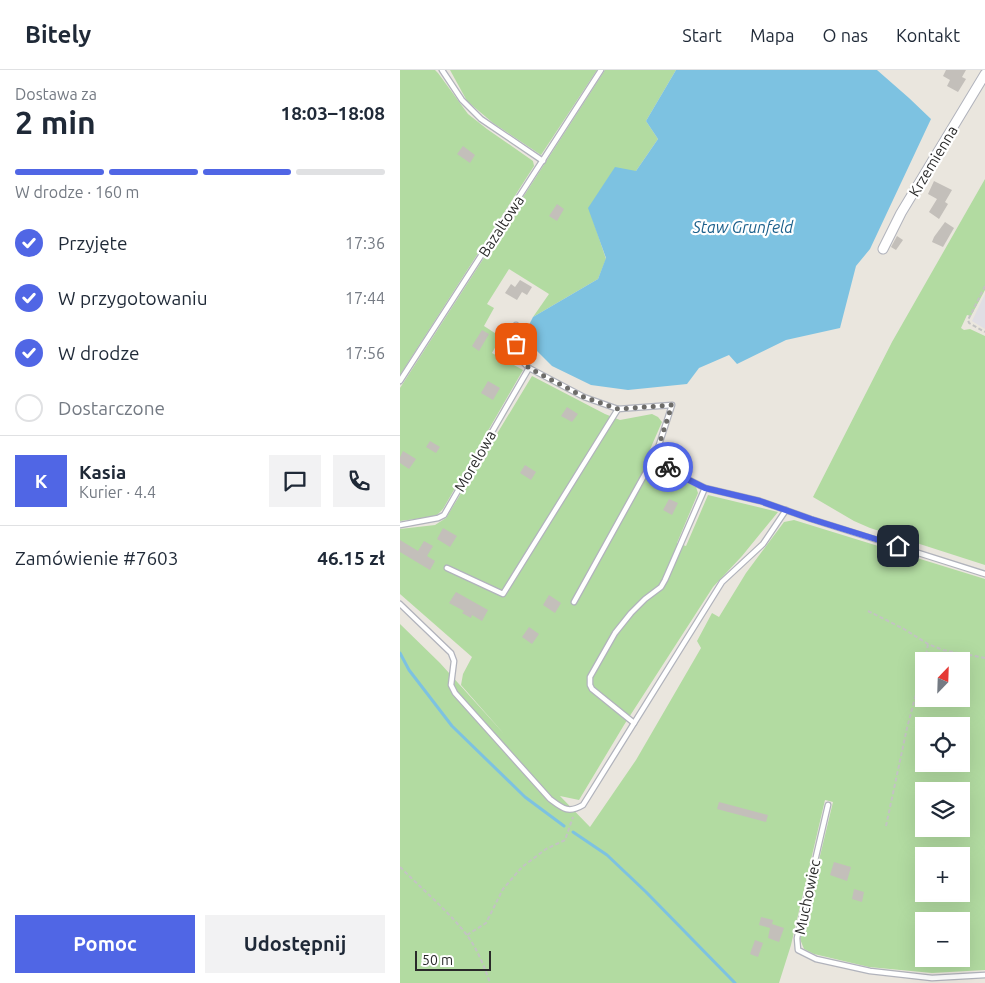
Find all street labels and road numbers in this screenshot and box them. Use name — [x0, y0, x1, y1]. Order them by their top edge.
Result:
street label: Krzemienna — [905, 123, 961, 199]
street label: Bazaltowa — [475, 192, 527, 260]
street label: Morelowa — [451, 427, 499, 495]
street label: Muchowiec — [791, 858, 823, 936]

